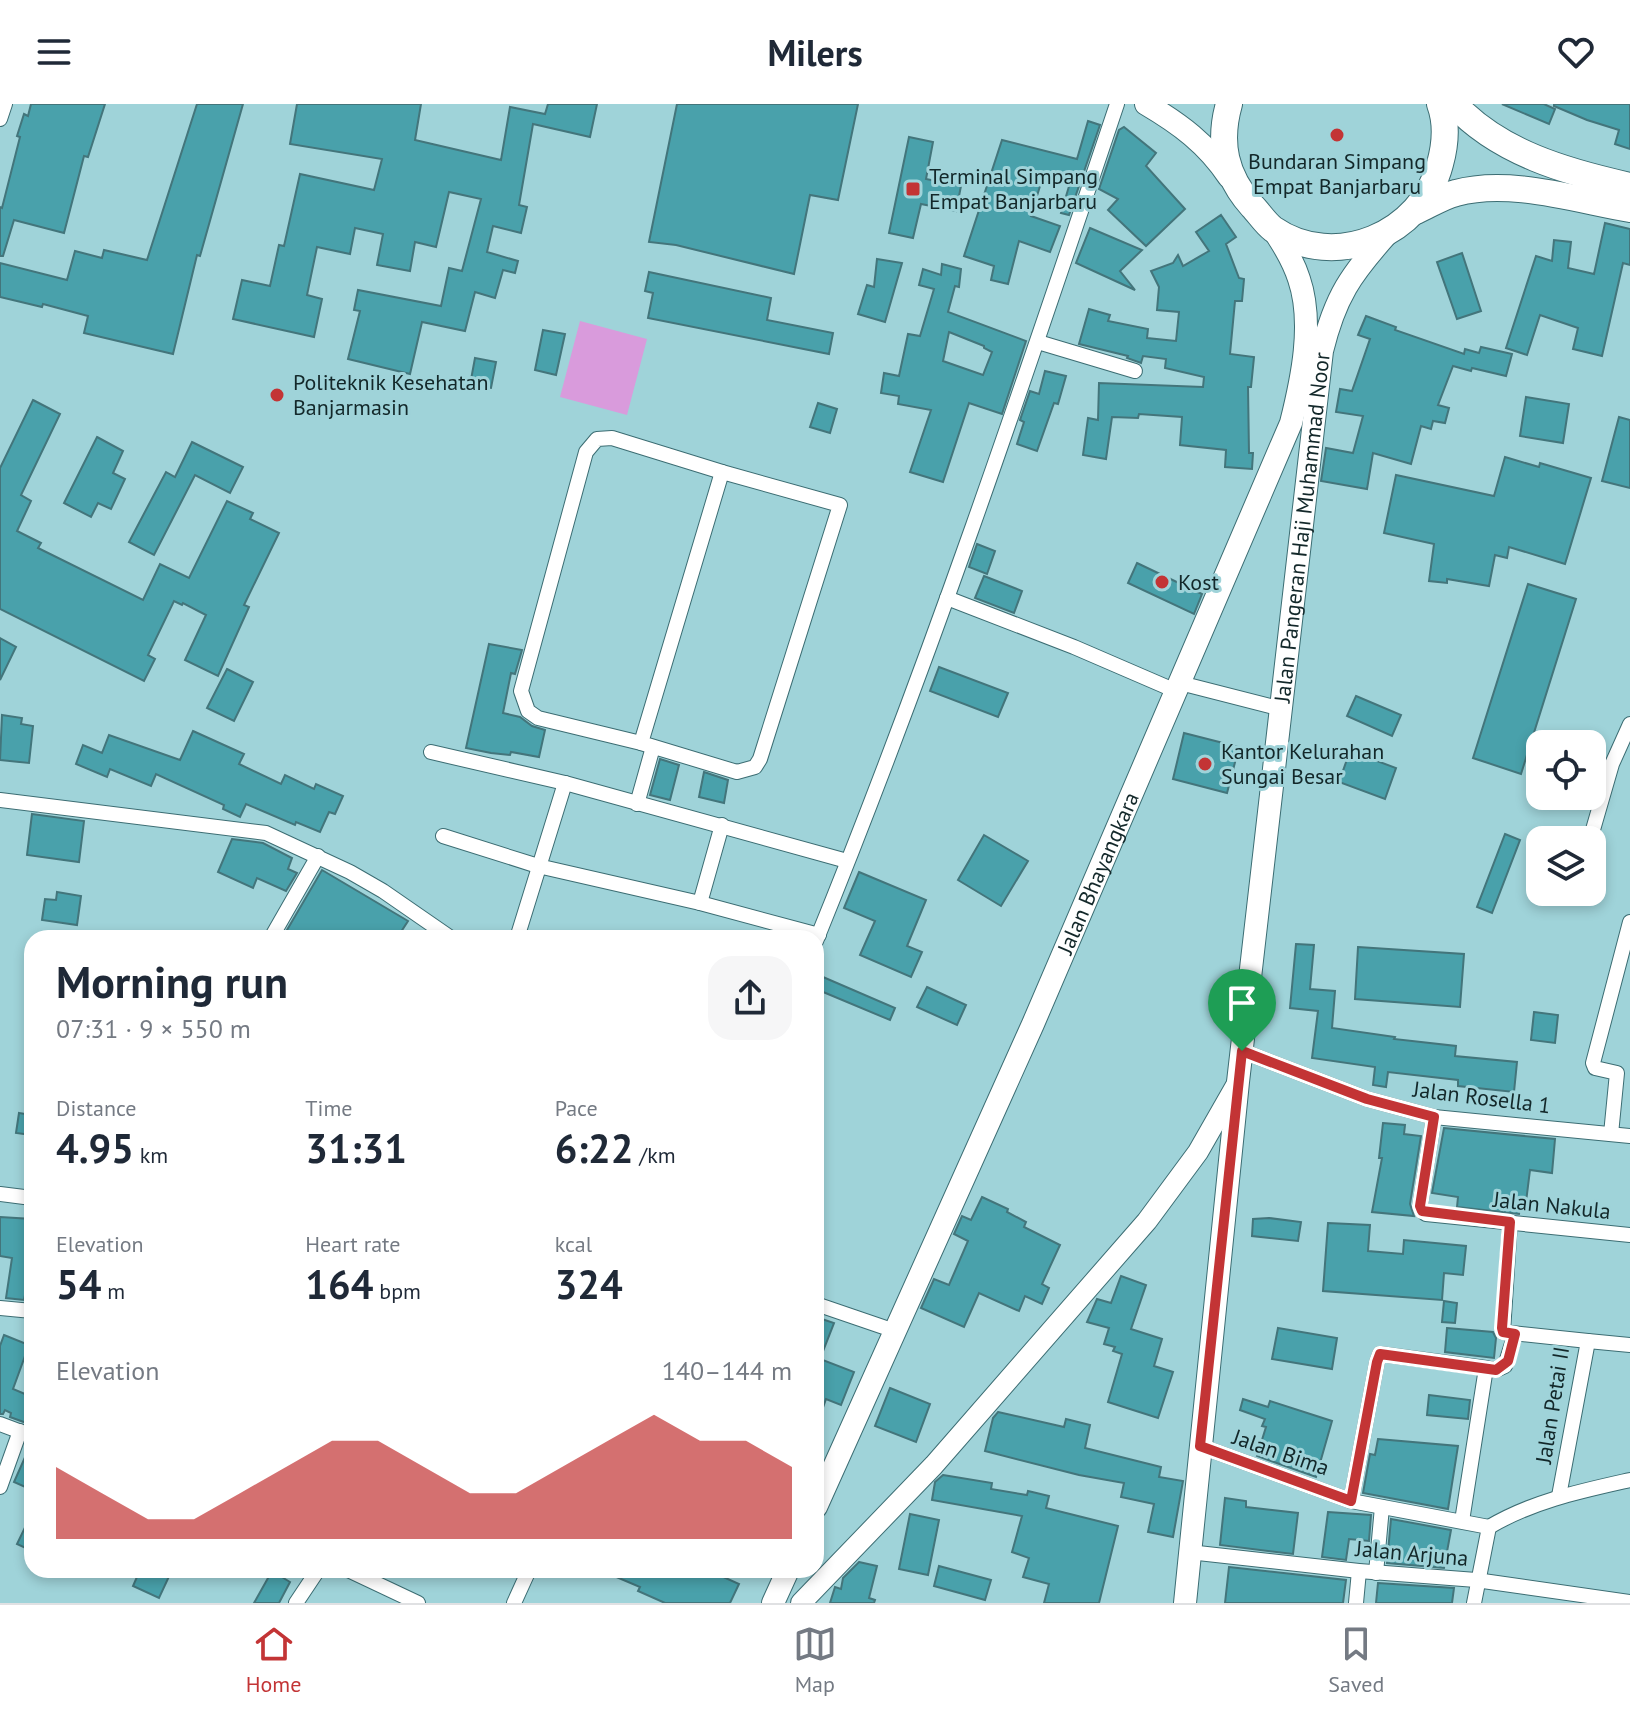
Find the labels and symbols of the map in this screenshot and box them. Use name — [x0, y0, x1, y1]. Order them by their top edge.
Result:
marker: Bundaran Simpang Empat Banjarbaru — [1328, 126, 1346, 144]
place label: Bundaran Simpang Empat Banjarbaru — [1248, 147, 1426, 200]
place label: Terminal Simpang Empat Banjarbaru — [929, 162, 1098, 215]
marker: Terminal Simpang Empat Banjarbaru — [904, 180, 922, 198]
street label: Jalan Pangeran Haji Muhammad Noor — [1268, 350, 1336, 705]
place label: Politeknik Kesehatan Banjarmasin — [293, 368, 489, 421]
marker: Politeknik Kesehatan Banjarmasin — [268, 386, 286, 404]
place label: Kost — [1178, 568, 1219, 596]
marker: Kost — [1153, 573, 1171, 591]
place label: Kantor Kelurahan Sungai Besar — [1221, 737, 1384, 790]
marker: Kantor Kelurahan Sungai Besar — [1196, 755, 1214, 773]
street label: Jalan Bhayangkara — [1050, 788, 1145, 959]
pin — [1208, 969, 1276, 1051]
street label: Jalan Rosella 1 — [1411, 1075, 1552, 1119]
street label: Jalan Nakula — [1491, 1185, 1612, 1225]
street label: Jalan Petai II — [1529, 1344, 1575, 1467]
street label: Jalan Bima — [1228, 1422, 1333, 1482]
street label: Jalan Arjuna — [1354, 1534, 1469, 1572]

